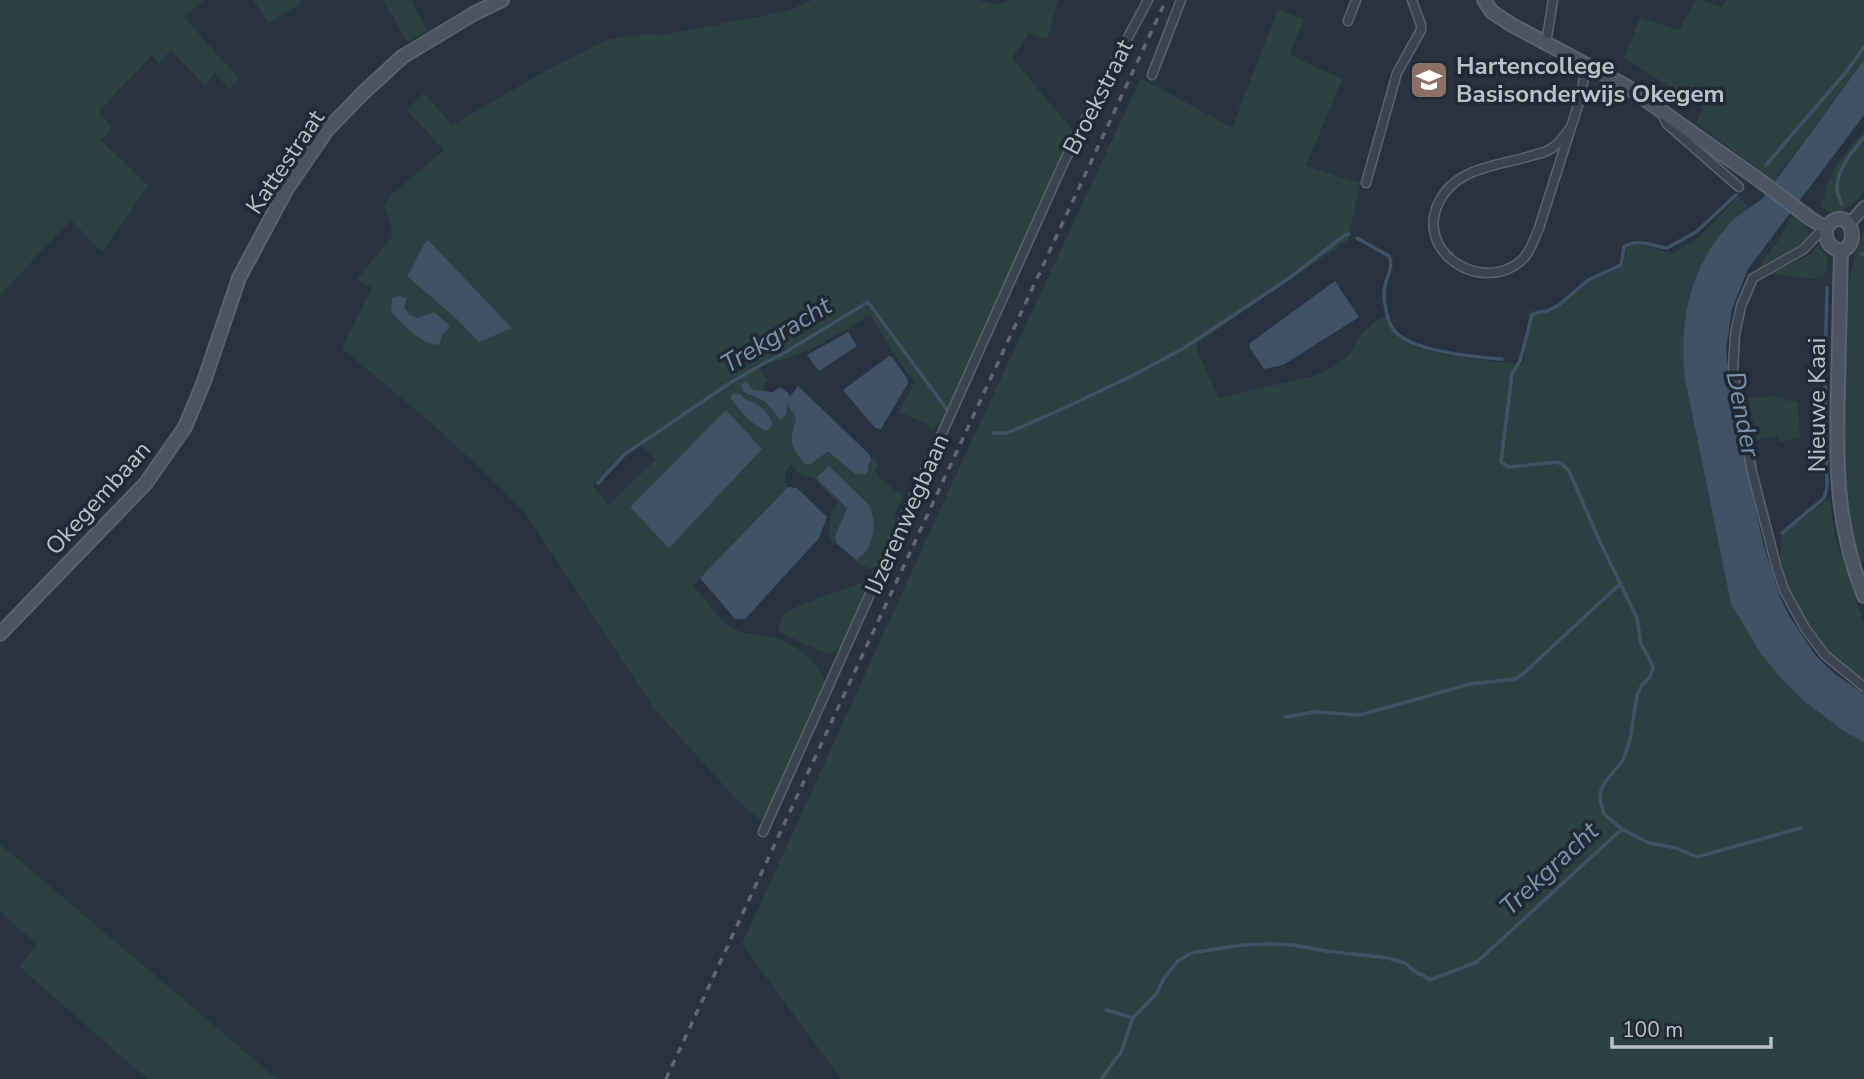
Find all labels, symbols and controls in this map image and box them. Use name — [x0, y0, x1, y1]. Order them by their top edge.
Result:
street label: Broekstraat — [1055, 34, 1141, 160]
place label: Hartencollege Basisonderwijs Okegem — [1456, 50, 1725, 110]
school or university icon: Hartencollege Basisonderwijs Okegem — [1408, 59, 1450, 101]
street label: Kattestraat — [238, 103, 332, 220]
water label: Trekgracht — [714, 288, 839, 382]
street label: Nieuwe Kaai — [1801, 338, 1833, 472]
water label: Dender — [1718, 368, 1769, 460]
street label: IJzerenwegbaan — [857, 429, 957, 599]
street label: Okegembaan — [38, 434, 158, 562]
water label: Trekgracht — [1492, 814, 1607, 924]
scale bar — [1612, 1006, 1771, 1050]
text: 100 m — [1622, 1016, 1683, 1044]

